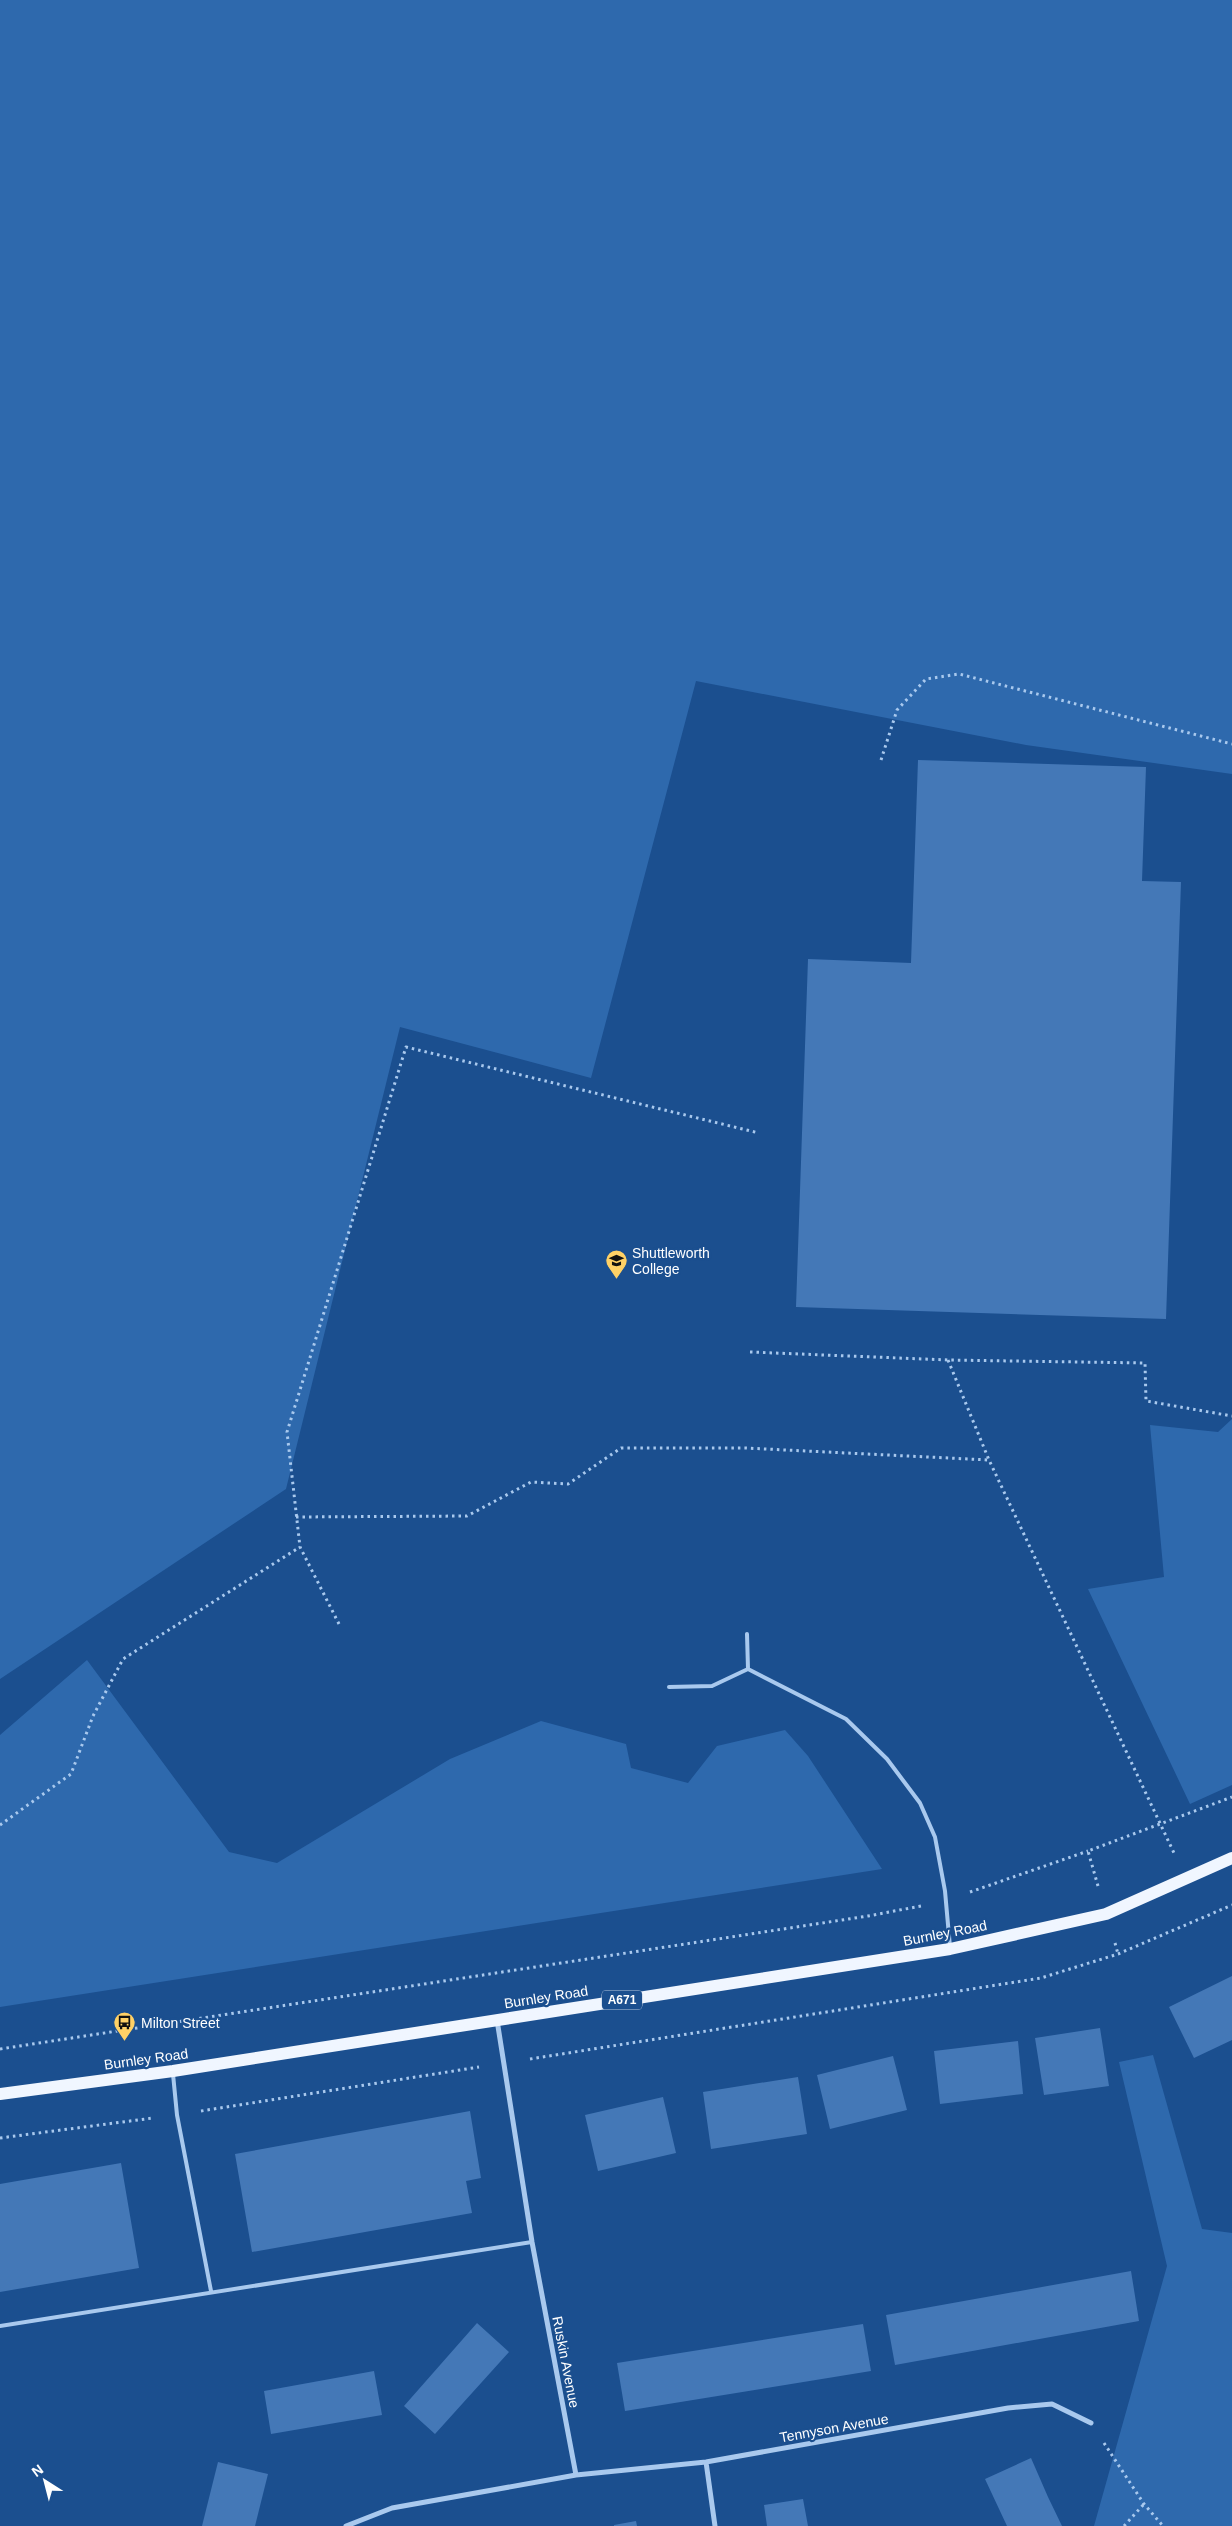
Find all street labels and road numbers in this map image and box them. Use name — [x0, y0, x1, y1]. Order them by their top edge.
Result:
street label: Burnley Road — [902, 1917, 988, 1949]
street label: Burnley Road — [503, 1982, 589, 2012]
road number: A671 — [602, 1990, 642, 2010]
street label: Burnley Road — [103, 2045, 189, 2073]
street label: Ruskin Avenue — [549, 2315, 583, 2409]
street label: Tennyson Avenue — [778, 2411, 890, 2445]

